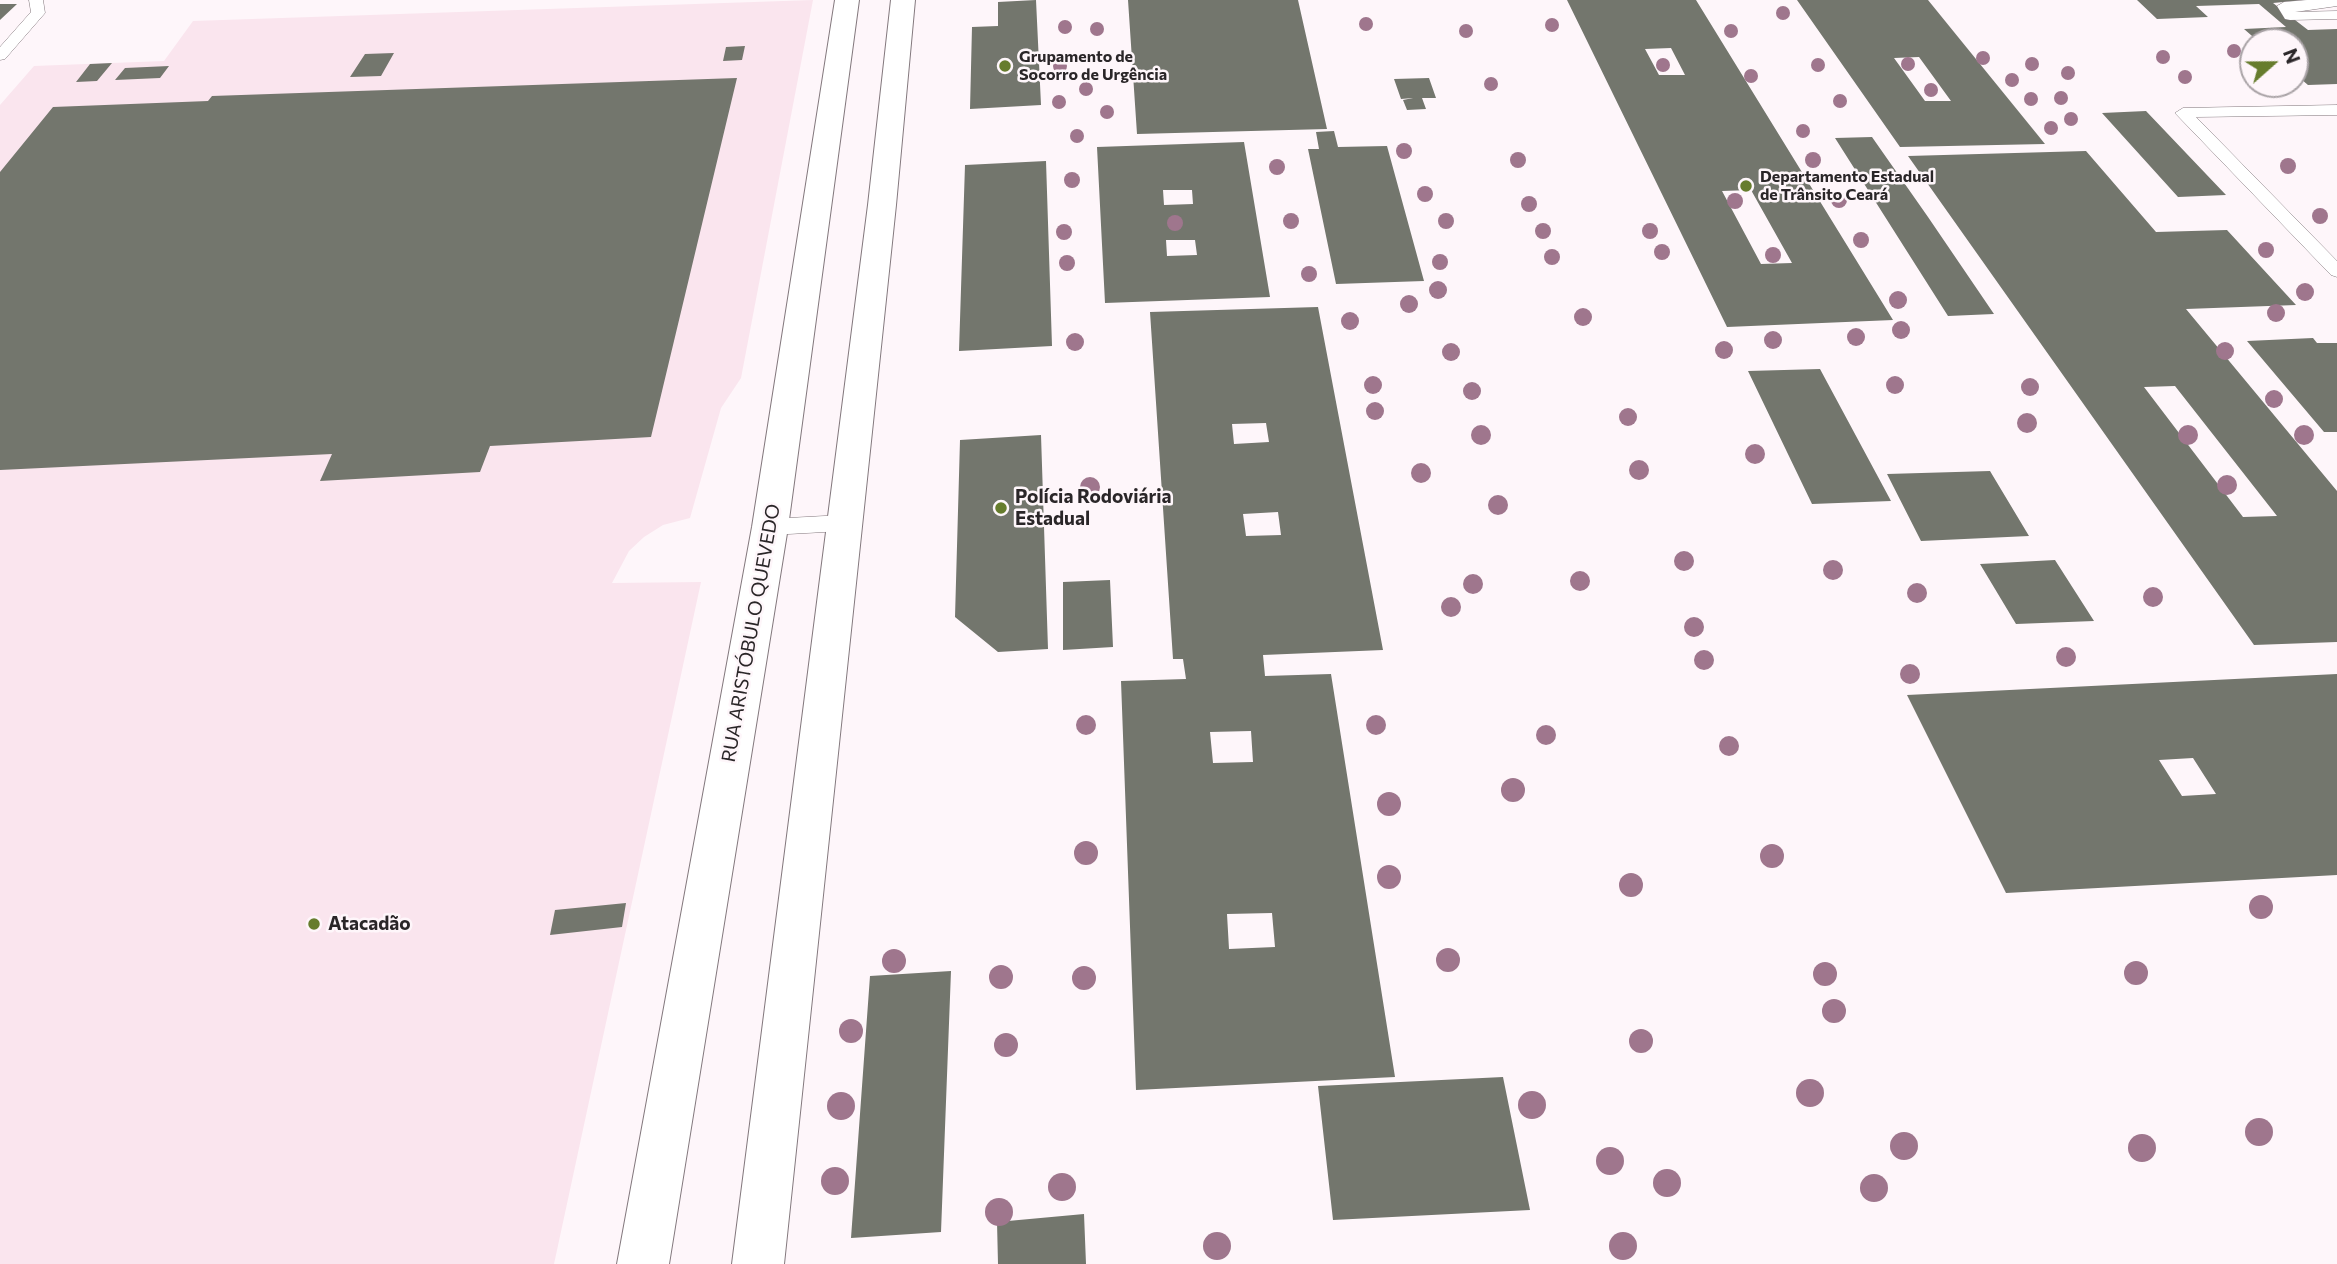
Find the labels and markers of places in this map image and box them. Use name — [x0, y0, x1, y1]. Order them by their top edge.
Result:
place label: Grupamento de Socorro de Urgência — [1019, 47, 1167, 85]
marker: Grupamento de Socorro de Urgência — [997, 58, 1013, 74]
place label: Departamento Estadual de Trânsito Ceará — [1760, 167, 1934, 205]
marker: Departamento Estadual de Trânsito Ceará — [1738, 178, 1754, 194]
place label: Polícia Rodoviária Estadual — [1015, 486, 1172, 530]
marker: Polícia Rodoviária Estadual — [993, 500, 1009, 516]
place label: Atacadão — [328, 913, 411, 935]
marker: Atacadão — [306, 916, 322, 932]

